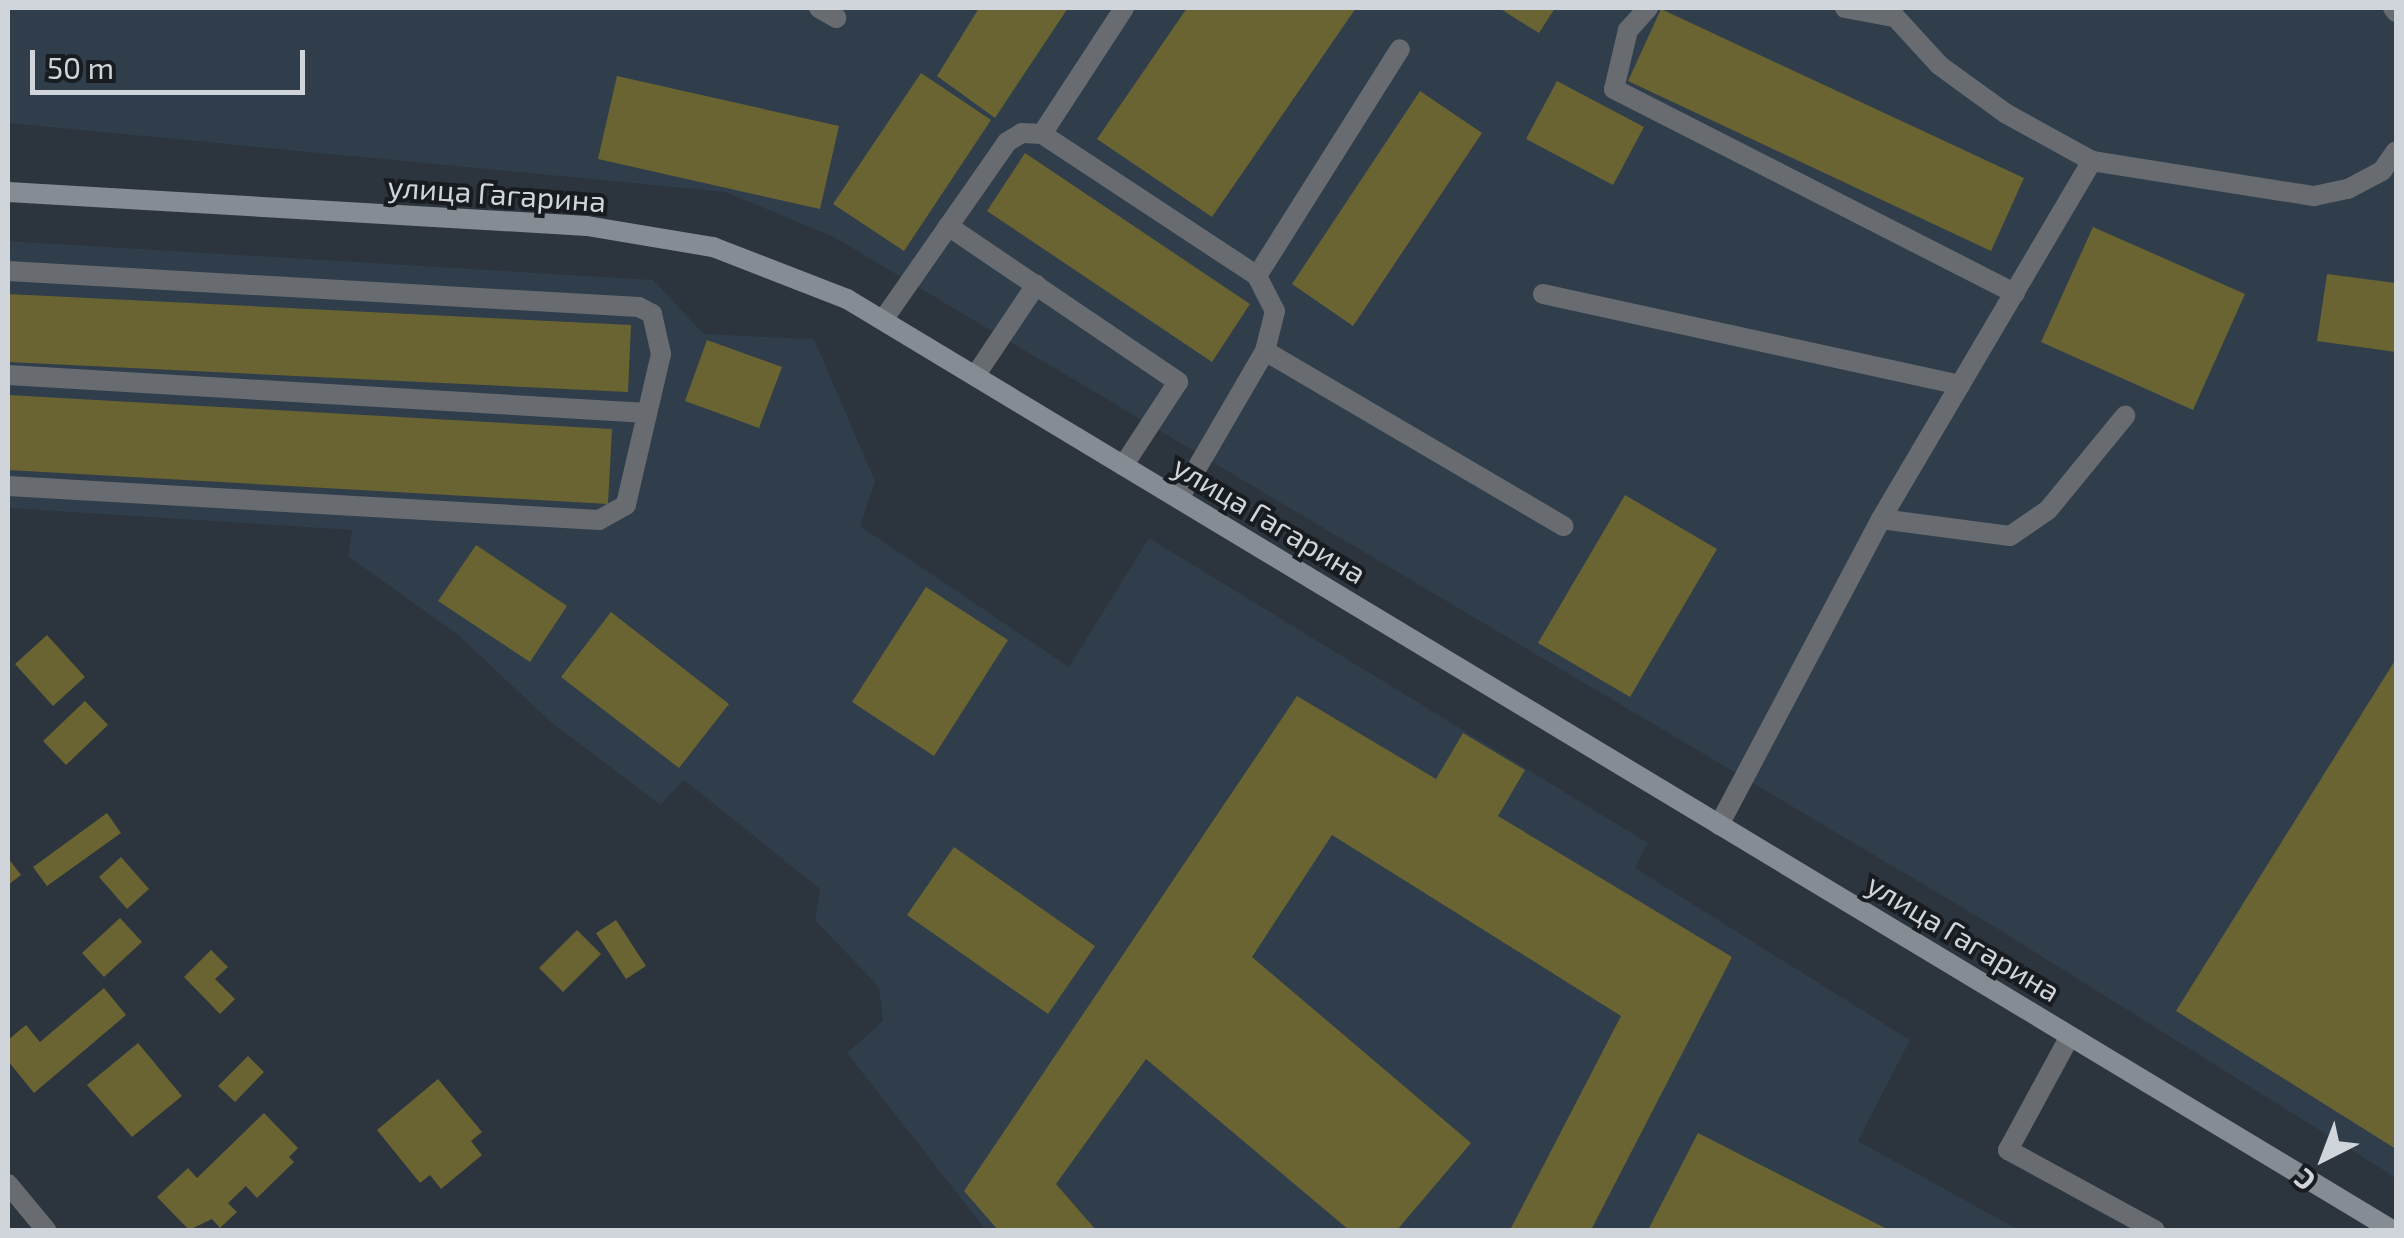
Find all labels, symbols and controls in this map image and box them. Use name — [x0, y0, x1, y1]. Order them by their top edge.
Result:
scale bar — [35, 30, 310, 92]
text: 50 m — [47, 49, 114, 85]
street label: улица Гагарина — [387, 167, 607, 219]
street label: улица Гагарина — [1167, 447, 1373, 591]
street label: улица Гагарина — [1861, 865, 2067, 1009]
north arrow — [2274, 1108, 2374, 1208]
text: С — [2286, 1162, 2321, 1198]

